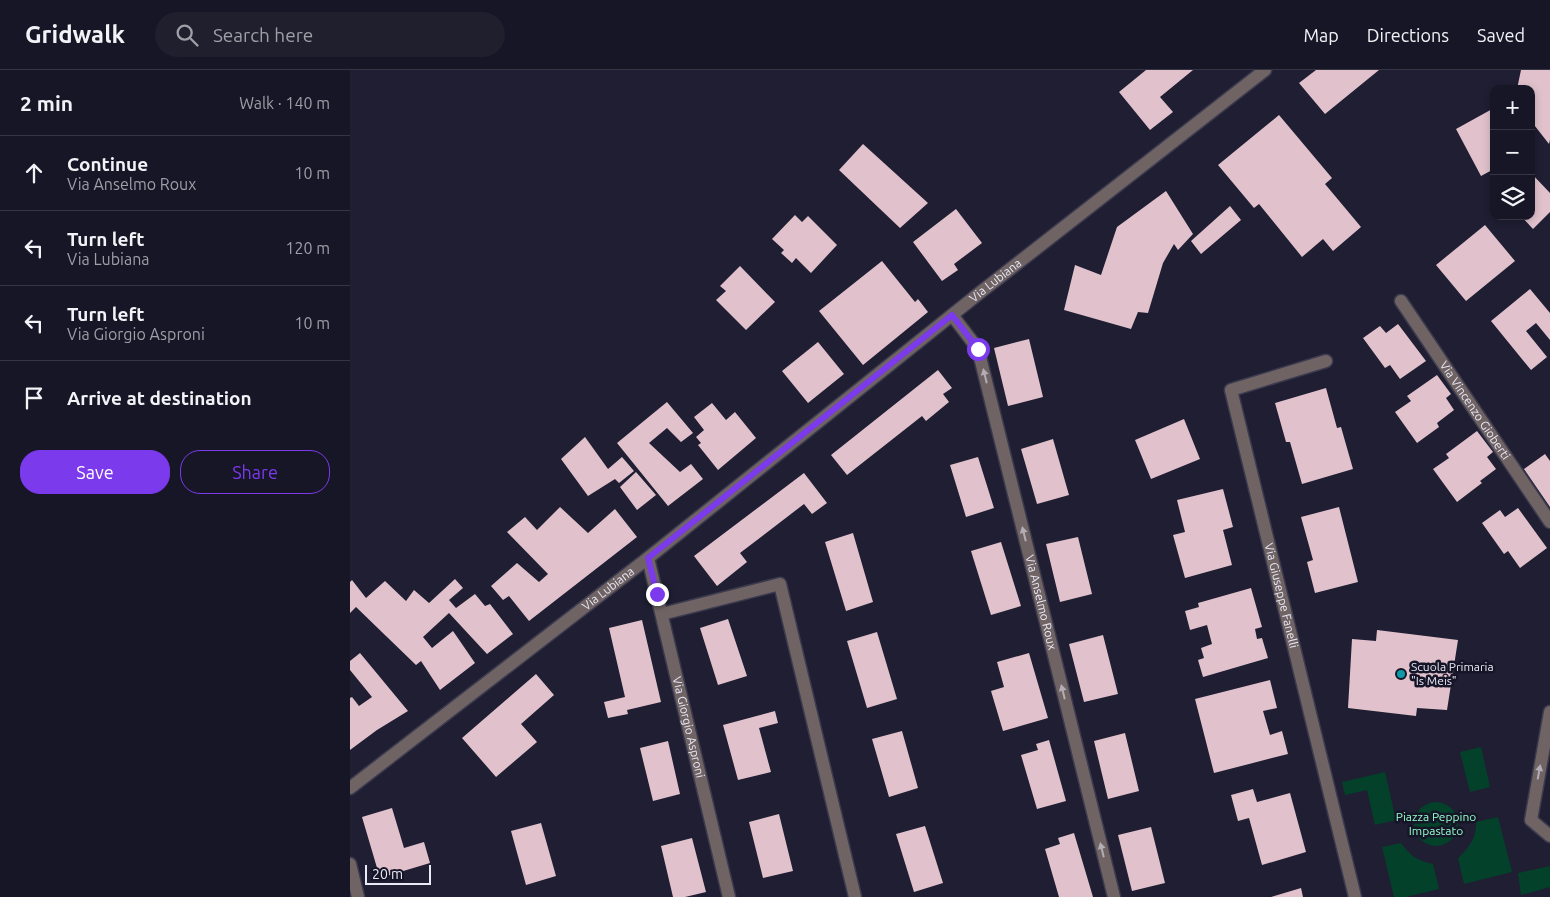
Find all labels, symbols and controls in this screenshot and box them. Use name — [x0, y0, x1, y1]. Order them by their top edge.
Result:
search box — [155, 12, 505, 57]
text: Gridwalk — [25, 21, 125, 48]
icon: search — [173, 21, 201, 49]
text: Search here — [213, 24, 313, 46]
text: Map — [1303, 25, 1339, 45]
text: Directions — [1367, 25, 1449, 45]
text: Saved — [1477, 25, 1525, 45]
map controls — [1490, 85, 1535, 220]
button: + — [1490, 85, 1535, 130]
text: 2 min — [20, 91, 73, 115]
text: Walk · 140 m — [239, 94, 330, 112]
button: − — [1490, 130, 1535, 175]
text: Continue — [67, 153, 148, 175]
icon: ahead — [20, 159, 48, 187]
text: 10 m — [294, 164, 330, 182]
text: Via Anselmo Roux — [67, 175, 196, 193]
button: layers — [1490, 175, 1535, 220]
text: Turn left — [67, 228, 145, 250]
icon: left — [20, 234, 48, 262]
text: 120 m — [285, 239, 330, 257]
text: Via Lubiana — [67, 250, 150, 268]
street label: Via Lubiana — [967, 256, 1023, 304]
text: Turn left — [67, 303, 145, 325]
icon: left — [20, 309, 48, 337]
text: 10 m — [294, 314, 330, 332]
text: Via Giorgio Asproni — [67, 325, 205, 343]
route start — [967, 338, 990, 361]
street label: Via Vincenzo Gioberti — [1437, 359, 1513, 462]
one-way arrow — [981, 369, 989, 384]
icon: arrive — [20, 384, 48, 412]
text: Arrive at destination — [67, 387, 252, 409]
button: Save — [20, 450, 170, 494]
button: Share — [180, 450, 330, 494]
one-way arrow — [1020, 527, 1028, 542]
street label: Via Giuseppe Fanelli — [1263, 542, 1301, 649]
street label: Via Anselmo Roux — [1023, 554, 1059, 651]
street label: Via Lubiana — [579, 564, 636, 613]
route end — [646, 583, 669, 606]
place label: Scuola Primaria "Is Meis" — [1411, 660, 1494, 687]
marker: Scuola Primaria "Is Meis" — [1395, 668, 1407, 680]
street label: Via Giorgio Asproni — [671, 675, 707, 779]
one-way arrow — [1059, 684, 1067, 699]
one-way arrow — [1536, 763, 1544, 779]
park label: Piazza Peppino Impastato — [1396, 810, 1476, 837]
one-way arrow — [1098, 842, 1106, 857]
scale bar — [365, 862, 431, 885]
text: 20 m — [372, 866, 403, 882]

